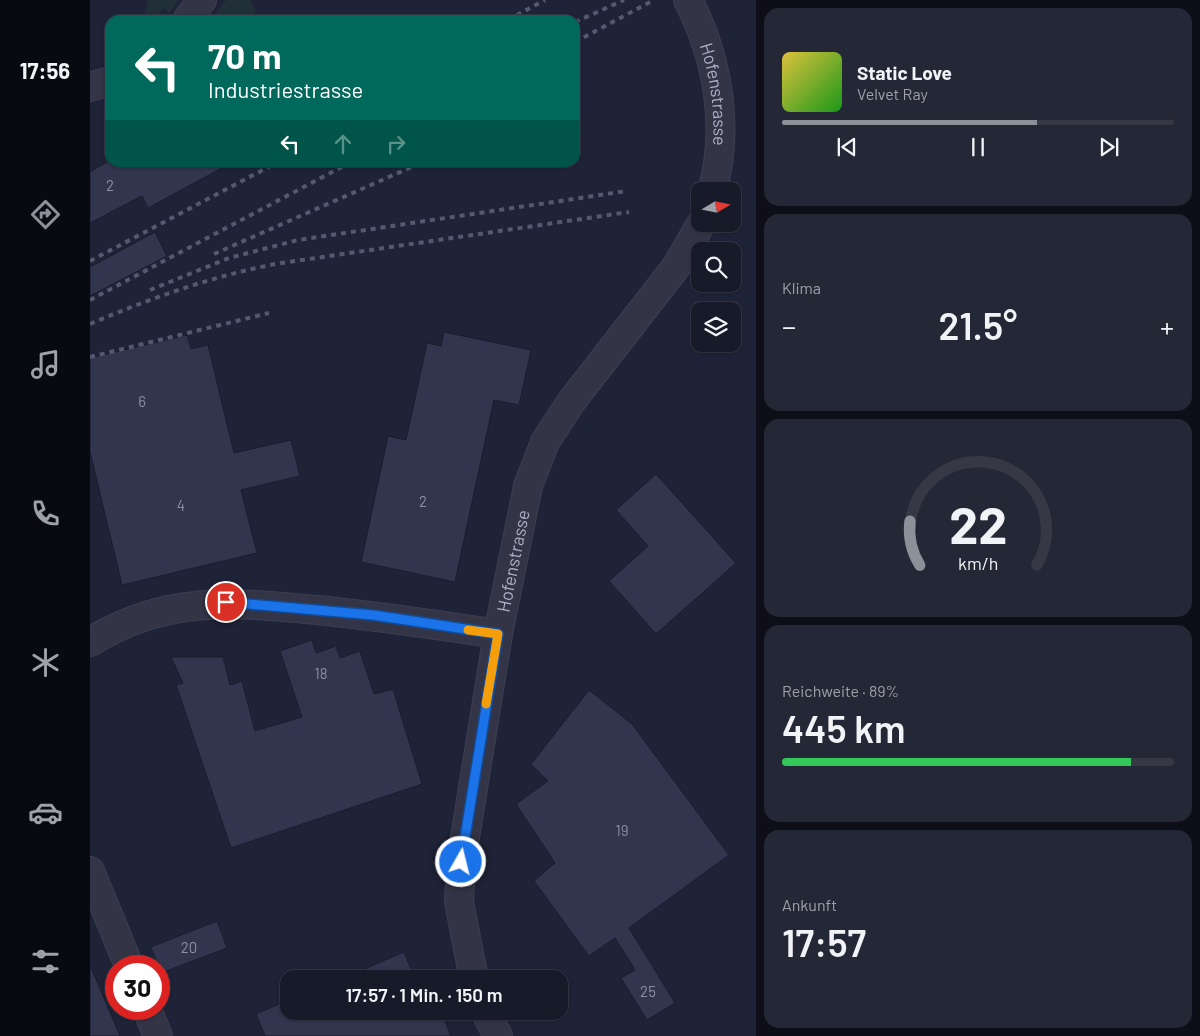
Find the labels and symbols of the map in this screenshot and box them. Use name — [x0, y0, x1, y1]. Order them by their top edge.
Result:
street label: Hofenstrasse — [696, 40, 731, 146]
house number: 2 — [106, 176, 114, 194]
north arrow — [691, 182, 741, 232]
house number: 6 — [138, 392, 146, 410]
house number: 2 — [419, 492, 427, 510]
house number: 4 — [177, 496, 185, 514]
street label: Hofenstrasse — [492, 508, 534, 614]
pin — [205, 581, 247, 623]
house number: 18 — [314, 664, 328, 682]
house number: 19 — [615, 821, 629, 839]
position arrow — [434, 835, 486, 887]
house number: 20 — [181, 938, 197, 956]
speed limit sign: 30 — [105, 955, 170, 1020]
house number: 25 — [640, 982, 656, 1000]

